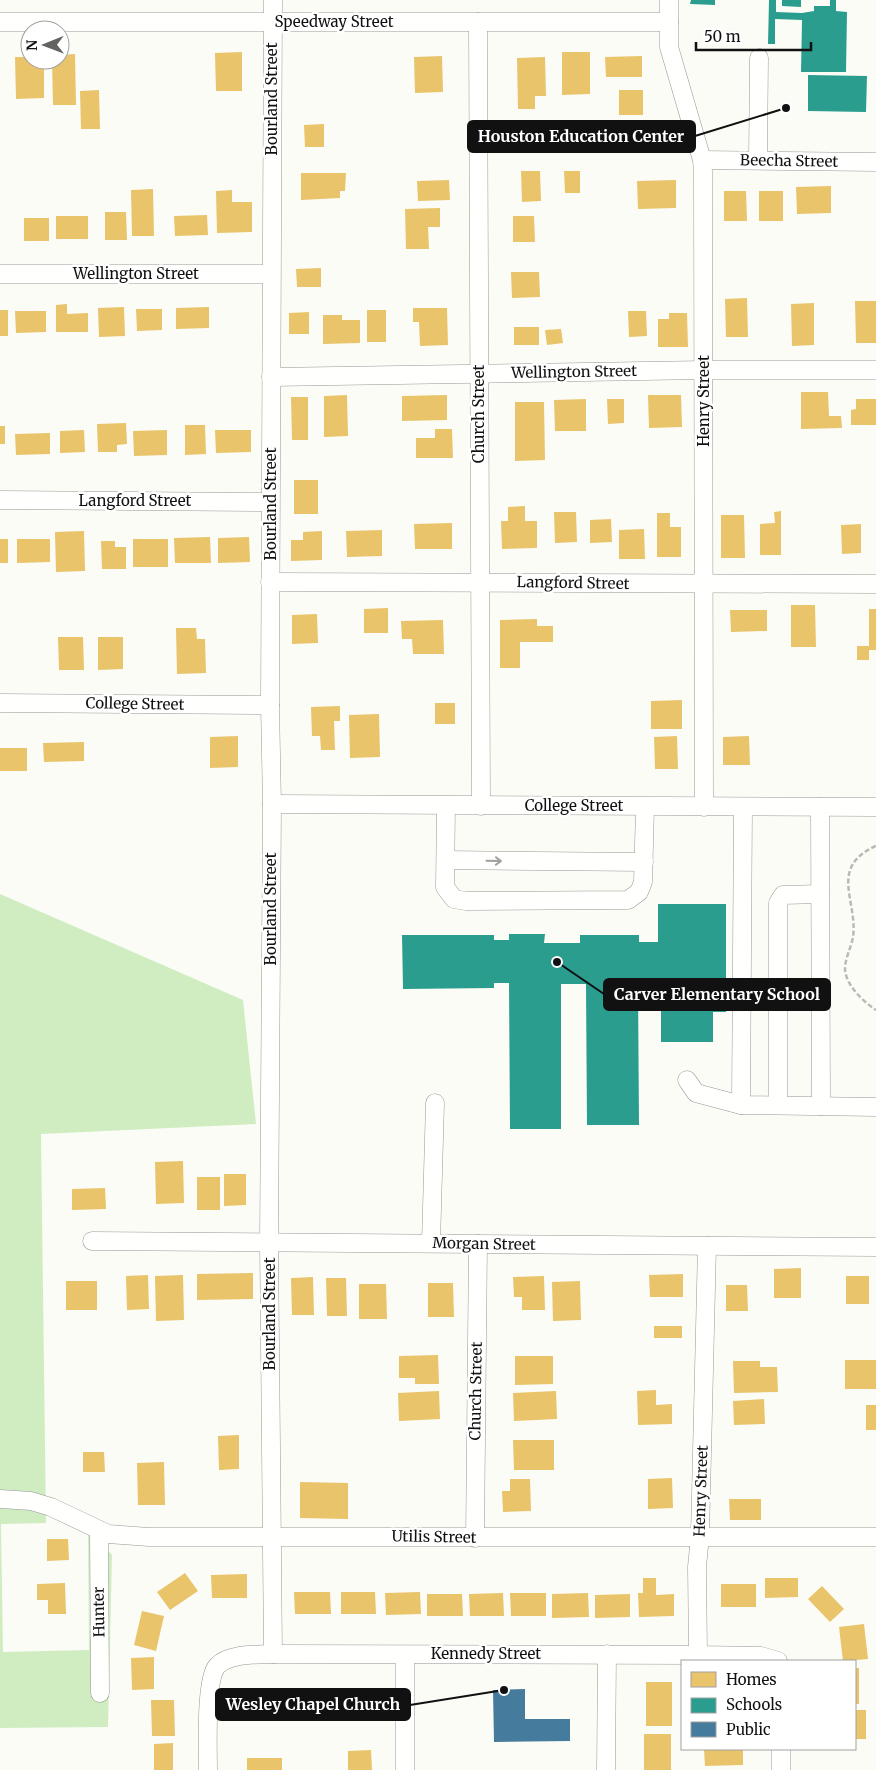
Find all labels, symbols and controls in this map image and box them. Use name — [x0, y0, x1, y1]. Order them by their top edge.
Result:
street label: Speedway Street — [274, 12, 394, 31]
north arrow — [20, 20, 70, 70]
scale bar — [696, 20, 811, 52]
text: 50 m — [704, 27, 741, 46]
text: N — [23, 40, 41, 51]
street label: Bourland Street — [262, 42, 281, 155]
callout: Houston Education Center — [468, 121, 695, 152]
text: Houston Education Center — [478, 126, 685, 146]
street label: Beecha Street — [740, 150, 839, 171]
street label: Wellington Street — [72, 264, 199, 283]
street label: Henry Street — [694, 355, 713, 447]
street label: Wellington Street — [510, 361, 637, 382]
street label: Church Street — [469, 364, 488, 463]
street label: Bourland Street — [261, 447, 280, 560]
street label: Langford Street — [79, 491, 192, 510]
street label: Langford Street — [516, 572, 630, 593]
street label: College Street — [86, 693, 185, 714]
street label: College Street — [525, 796, 623, 815]
street label: Bourland Street — [261, 852, 280, 965]
one-way arrow — [486, 856, 502, 866]
callout: Carver Elementary School — [604, 979, 830, 1010]
text: Carver Elementary School — [614, 984, 820, 1004]
street label: Morgan Street — [432, 1233, 536, 1254]
street label: Bourland Street — [260, 1257, 279, 1370]
street label: Church Street — [465, 1341, 486, 1441]
street label: Henry Street — [689, 1445, 712, 1537]
street label: Utilis Street — [391, 1526, 477, 1547]
street label: Hunter — [89, 1586, 108, 1638]
street label: Kennedy Street — [431, 1644, 541, 1663]
legend — [681, 1660, 856, 1750]
text: Homes — [726, 1670, 777, 1689]
callout: Wesley Chapel Church — [216, 1689, 410, 1720]
text: Wesley Chapel Church — [225, 1694, 400, 1714]
text: Schools — [726, 1695, 782, 1714]
text: Public — [726, 1720, 771, 1739]

